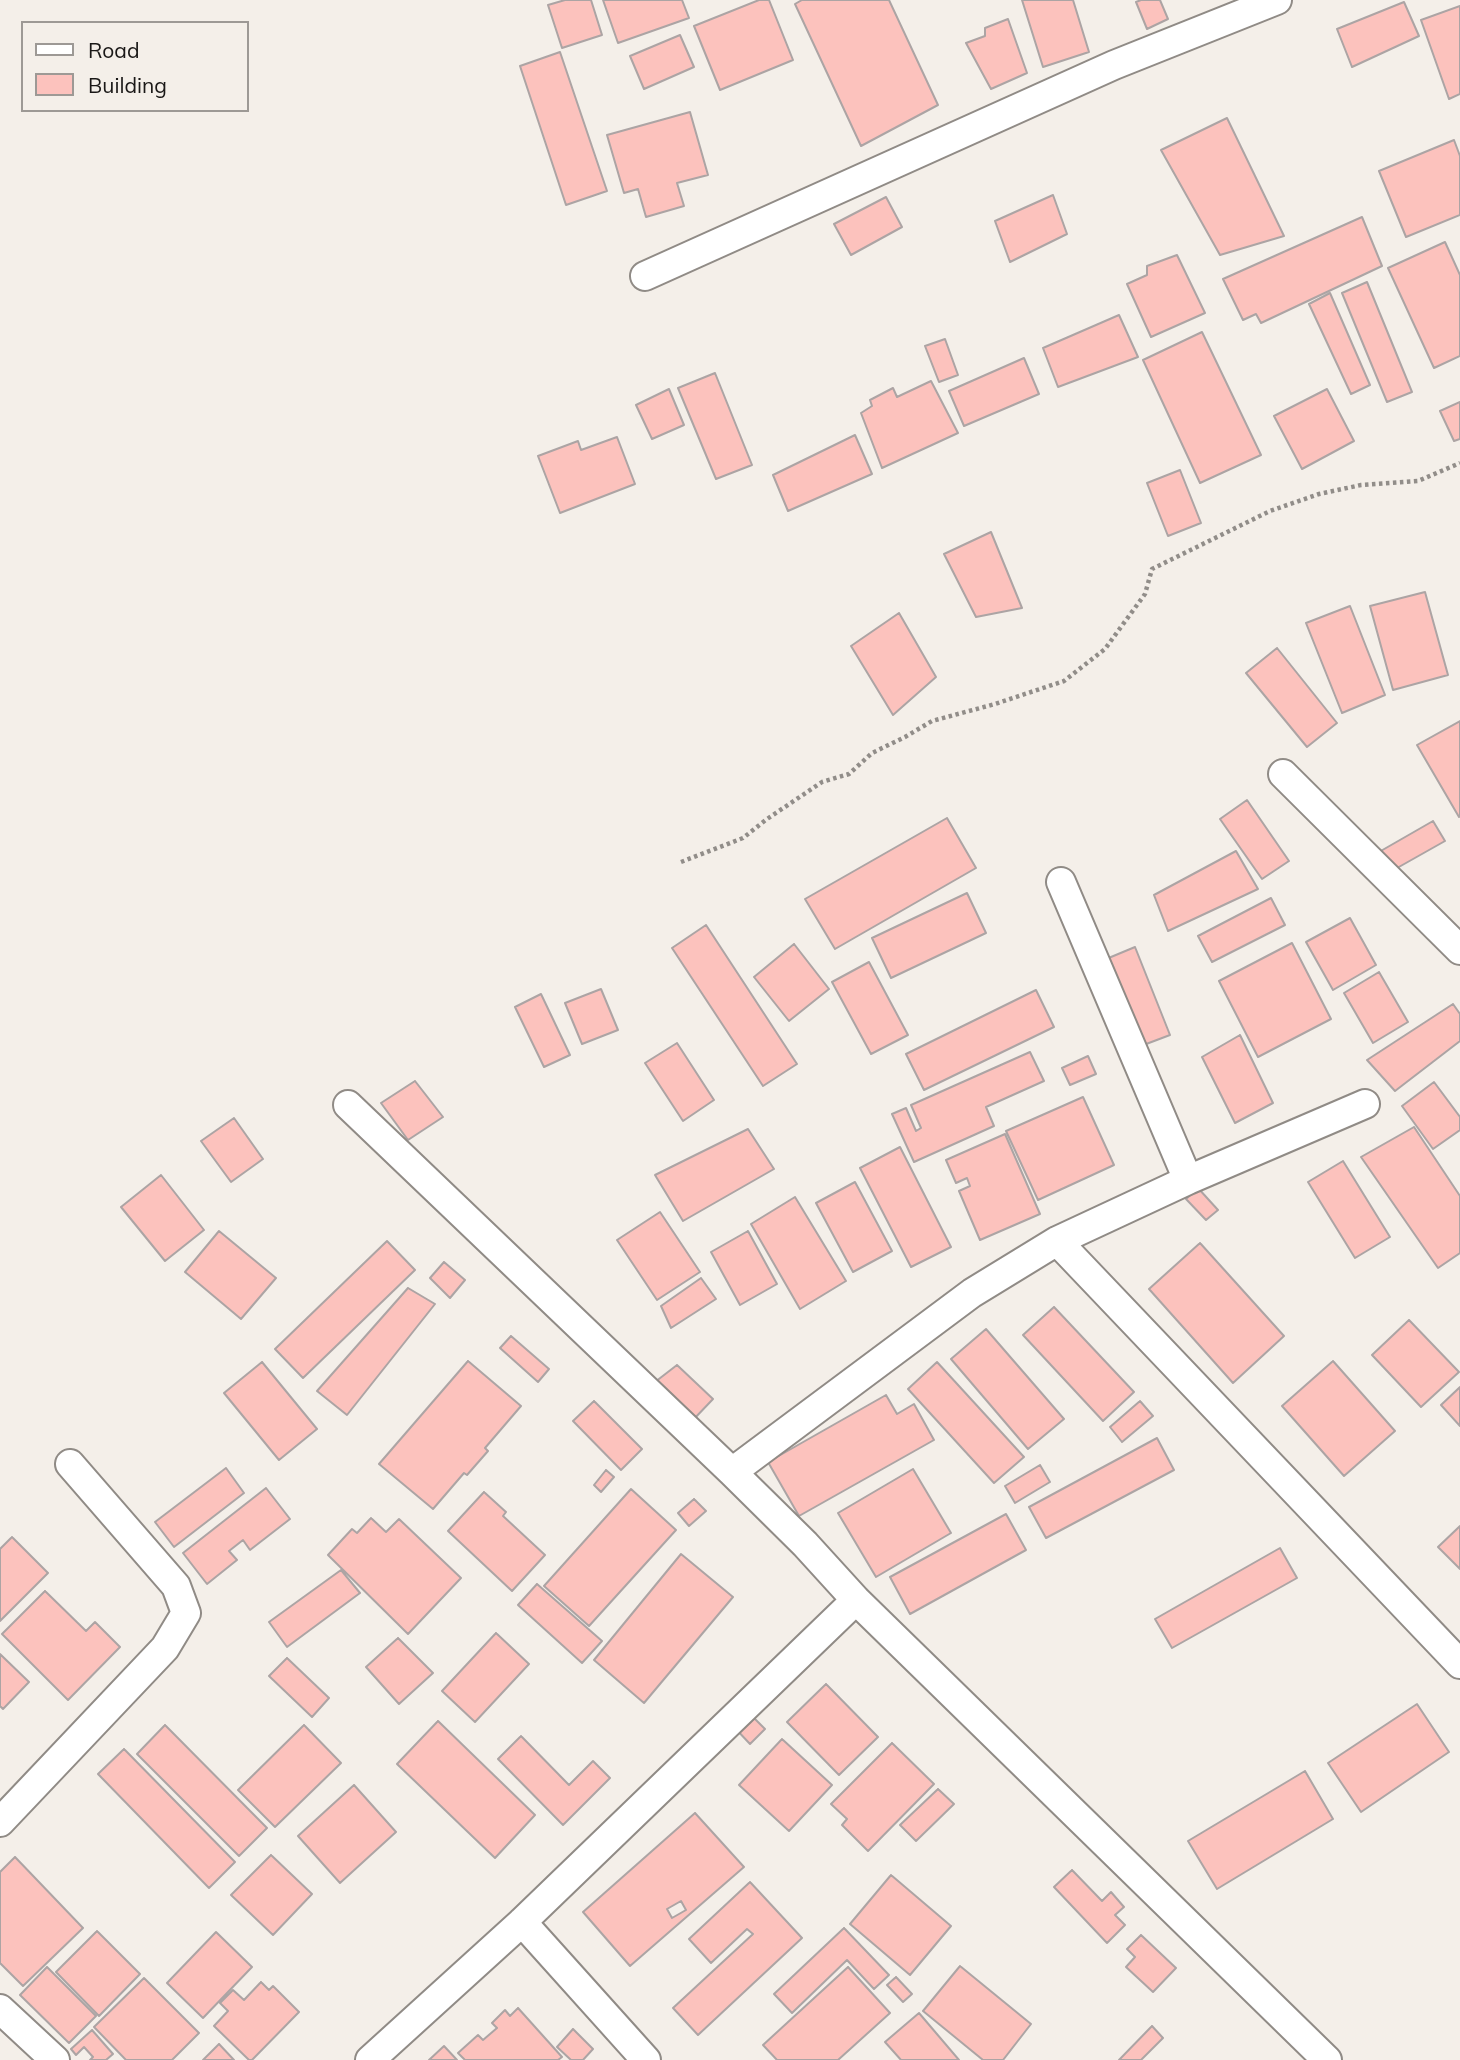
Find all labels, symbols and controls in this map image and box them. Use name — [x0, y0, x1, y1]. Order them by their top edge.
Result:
legend — [21, 21, 248, 112]
text: Road — [88, 37, 139, 63]
text: Building — [88, 72, 167, 98]

